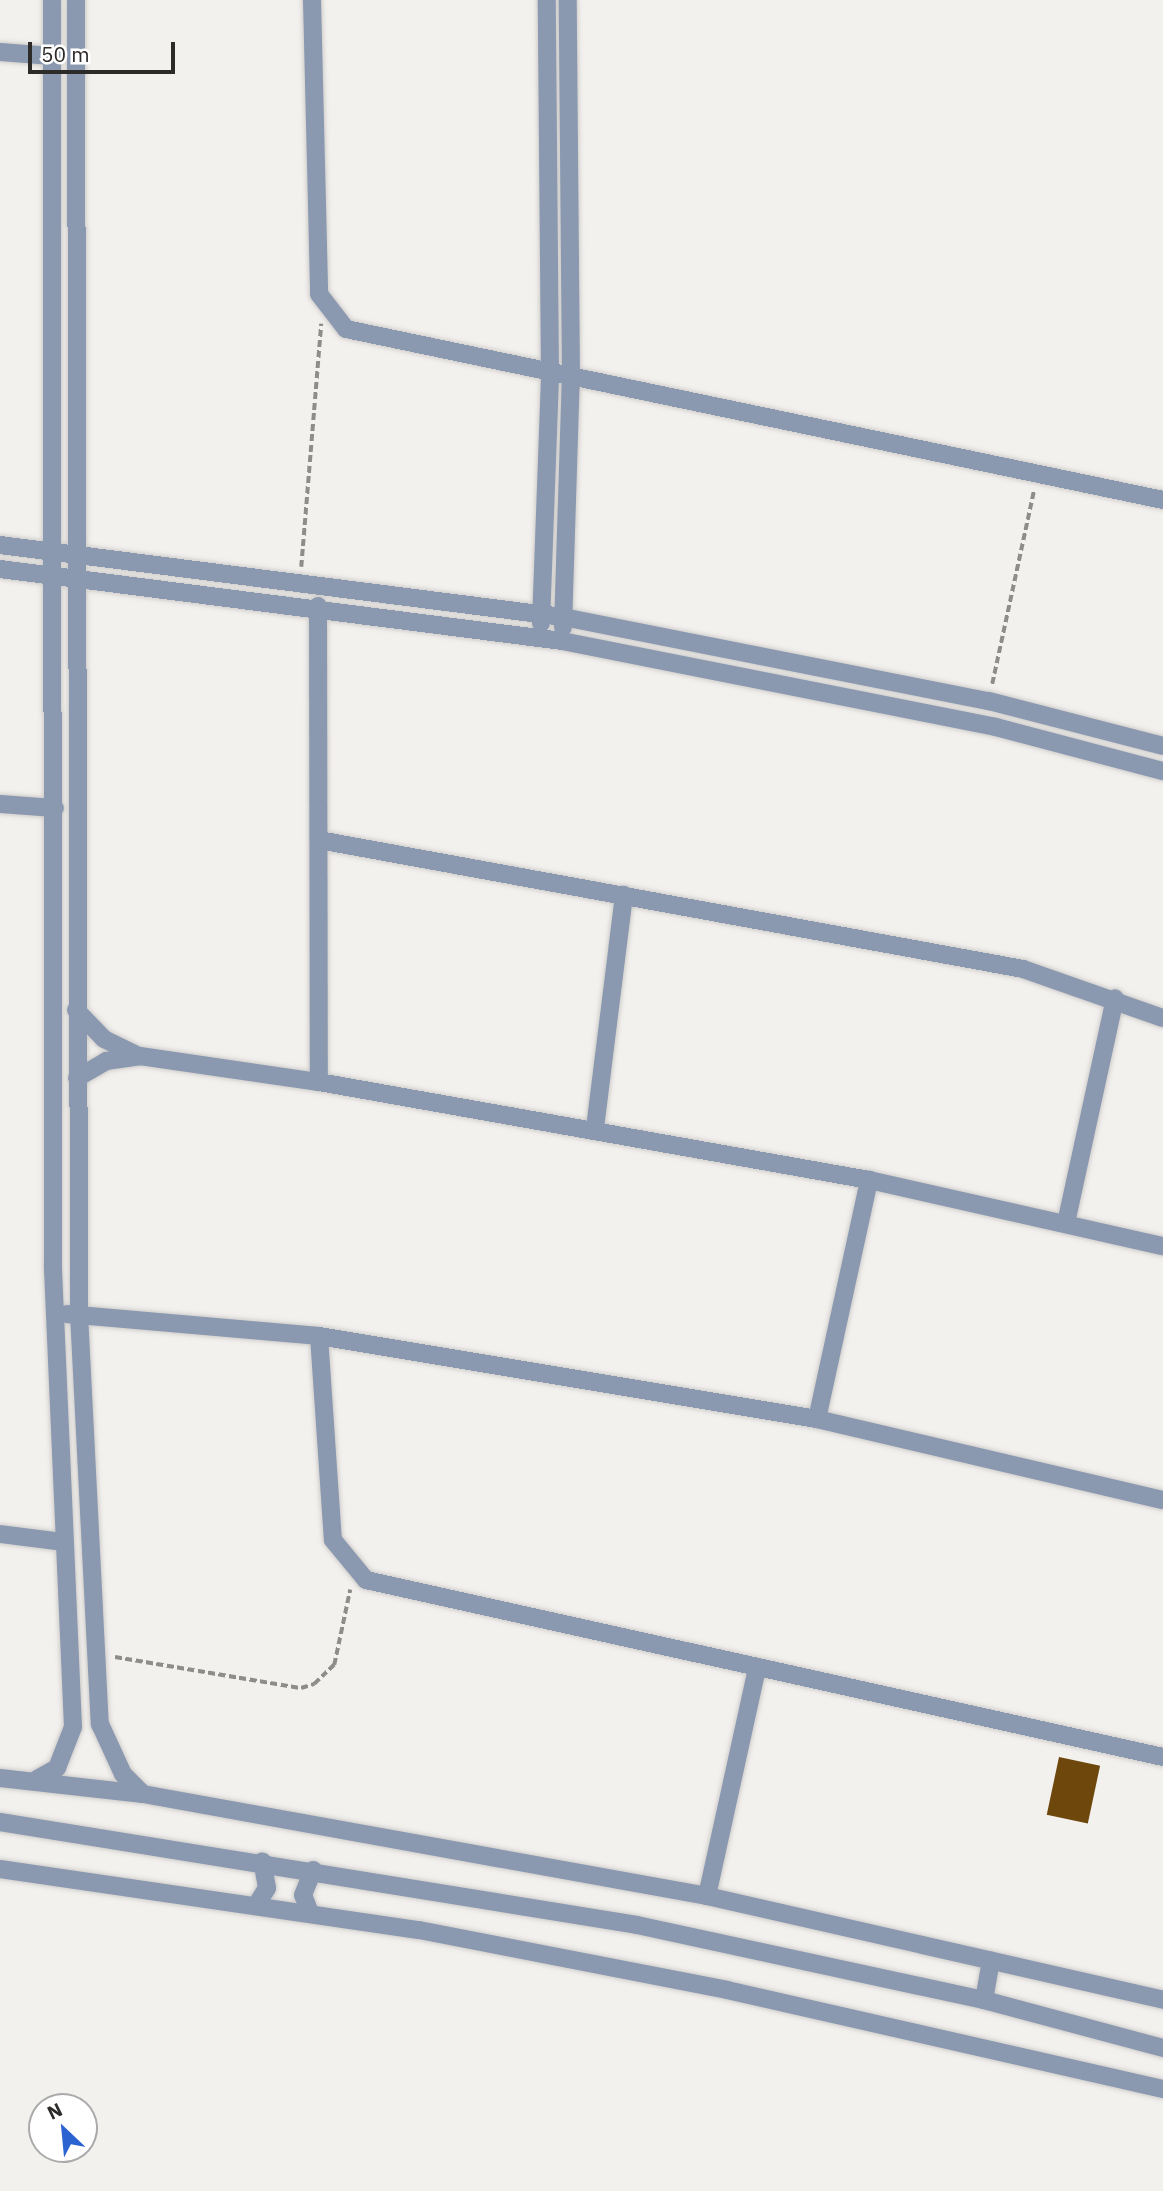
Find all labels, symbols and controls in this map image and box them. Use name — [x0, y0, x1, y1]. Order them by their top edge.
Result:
scale bar — [32, 28, 178, 72]
text: 50 m — [41, 40, 90, 68]
north arrow — [28, 2093, 98, 2163]
text: N — [43, 2097, 66, 2125]

